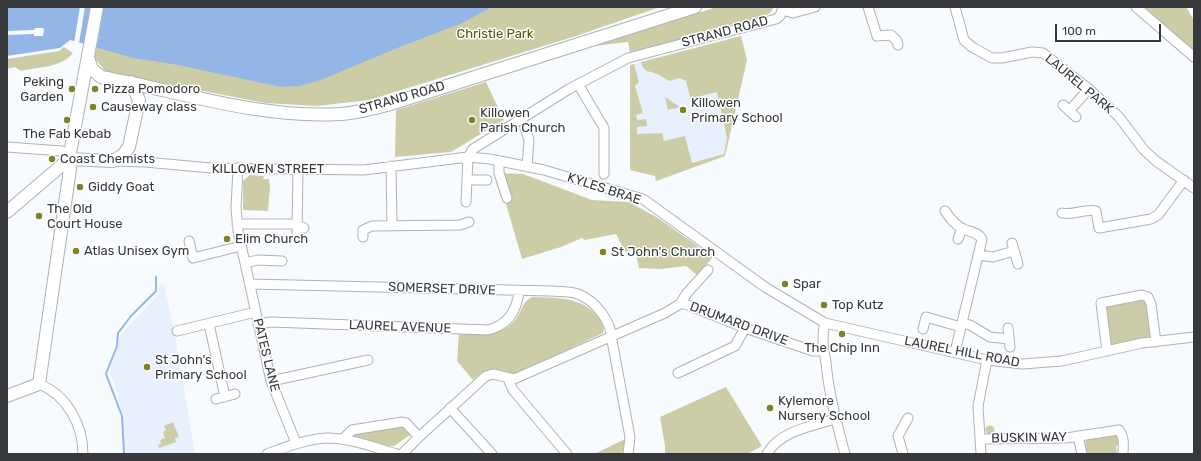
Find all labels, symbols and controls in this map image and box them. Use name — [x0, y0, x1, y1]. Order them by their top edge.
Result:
street label: STRAND ROAD — [680, 13, 770, 51]
scale bar — [1057, 16, 1163, 42]
text: 100 m — [1062, 24, 1096, 38]
park label: Christie Park — [456, 26, 534, 42]
street label: LAUREL PARK — [1042, 51, 1116, 117]
place label: Peking Garden — [20, 74, 64, 105]
street label: STRAND ROAD — [357, 78, 447, 118]
place label: Pizza Pomodoro — [103, 81, 200, 97]
marker: Peking Garden — [67, 84, 77, 94]
marker: Pizza Pomodoro — [90, 84, 100, 94]
place label: Killowen Primary School — [691, 95, 783, 126]
place label: Causeway class — [101, 99, 197, 115]
marker: Causeway class — [88, 102, 98, 112]
place label: Killowen Parish Church — [480, 105, 566, 136]
marker: Killowen Primary School — [678, 105, 688, 115]
marker: The Fab Kebab — [62, 115, 72, 125]
marker: Killowen Parish Church — [467, 115, 477, 125]
place label: The Fab Kebab — [23, 126, 111, 142]
place label: Coast Chemists — [60, 151, 155, 167]
marker: Coast Chemists — [47, 154, 57, 164]
street label: KILLOWEN STREET — [212, 161, 324, 177]
street label: KYLES BRAE — [565, 170, 643, 208]
place label: Giddy Goat — [88, 179, 154, 195]
marker: Giddy Goat — [75, 182, 85, 192]
place label: The Old Court House — [47, 201, 123, 232]
marker: The Old Court House — [34, 211, 44, 221]
place label: Elim Church — [235, 231, 308, 247]
marker: Elim Church — [222, 234, 232, 244]
place label: Atlas Unisex Gym — [84, 243, 189, 259]
place label: St John's Church — [611, 244, 715, 260]
marker: Atlas Unisex Gym — [71, 246, 81, 256]
marker: St John's Church — [598, 247, 608, 257]
place label: Spar — [793, 276, 821, 292]
street label: SOMERSET DRIVE — [388, 279, 496, 299]
marker: Spar — [780, 279, 790, 289]
place label: Top Kutz — [832, 297, 884, 313]
street label: DRUMARD DRIVE — [688, 299, 790, 349]
marker: Top Kutz — [819, 300, 829, 310]
street label: PATES LANE — [249, 317, 283, 393]
street label: LAUREL AVENUE — [349, 317, 451, 337]
marker: The Chip Inn — [837, 329, 847, 339]
street label: LAUREL HILL ROAD — [903, 333, 1021, 371]
place label: The Chip Inn — [804, 340, 880, 356]
place label: St John's Primary School — [155, 352, 247, 383]
marker: St John's Primary School — [142, 362, 152, 372]
place label: Kylemore Nursery School — [778, 393, 870, 424]
marker: Kylemore Nursery School — [765, 403, 775, 413]
street label: BUSKIN WAY — [991, 430, 1067, 446]

